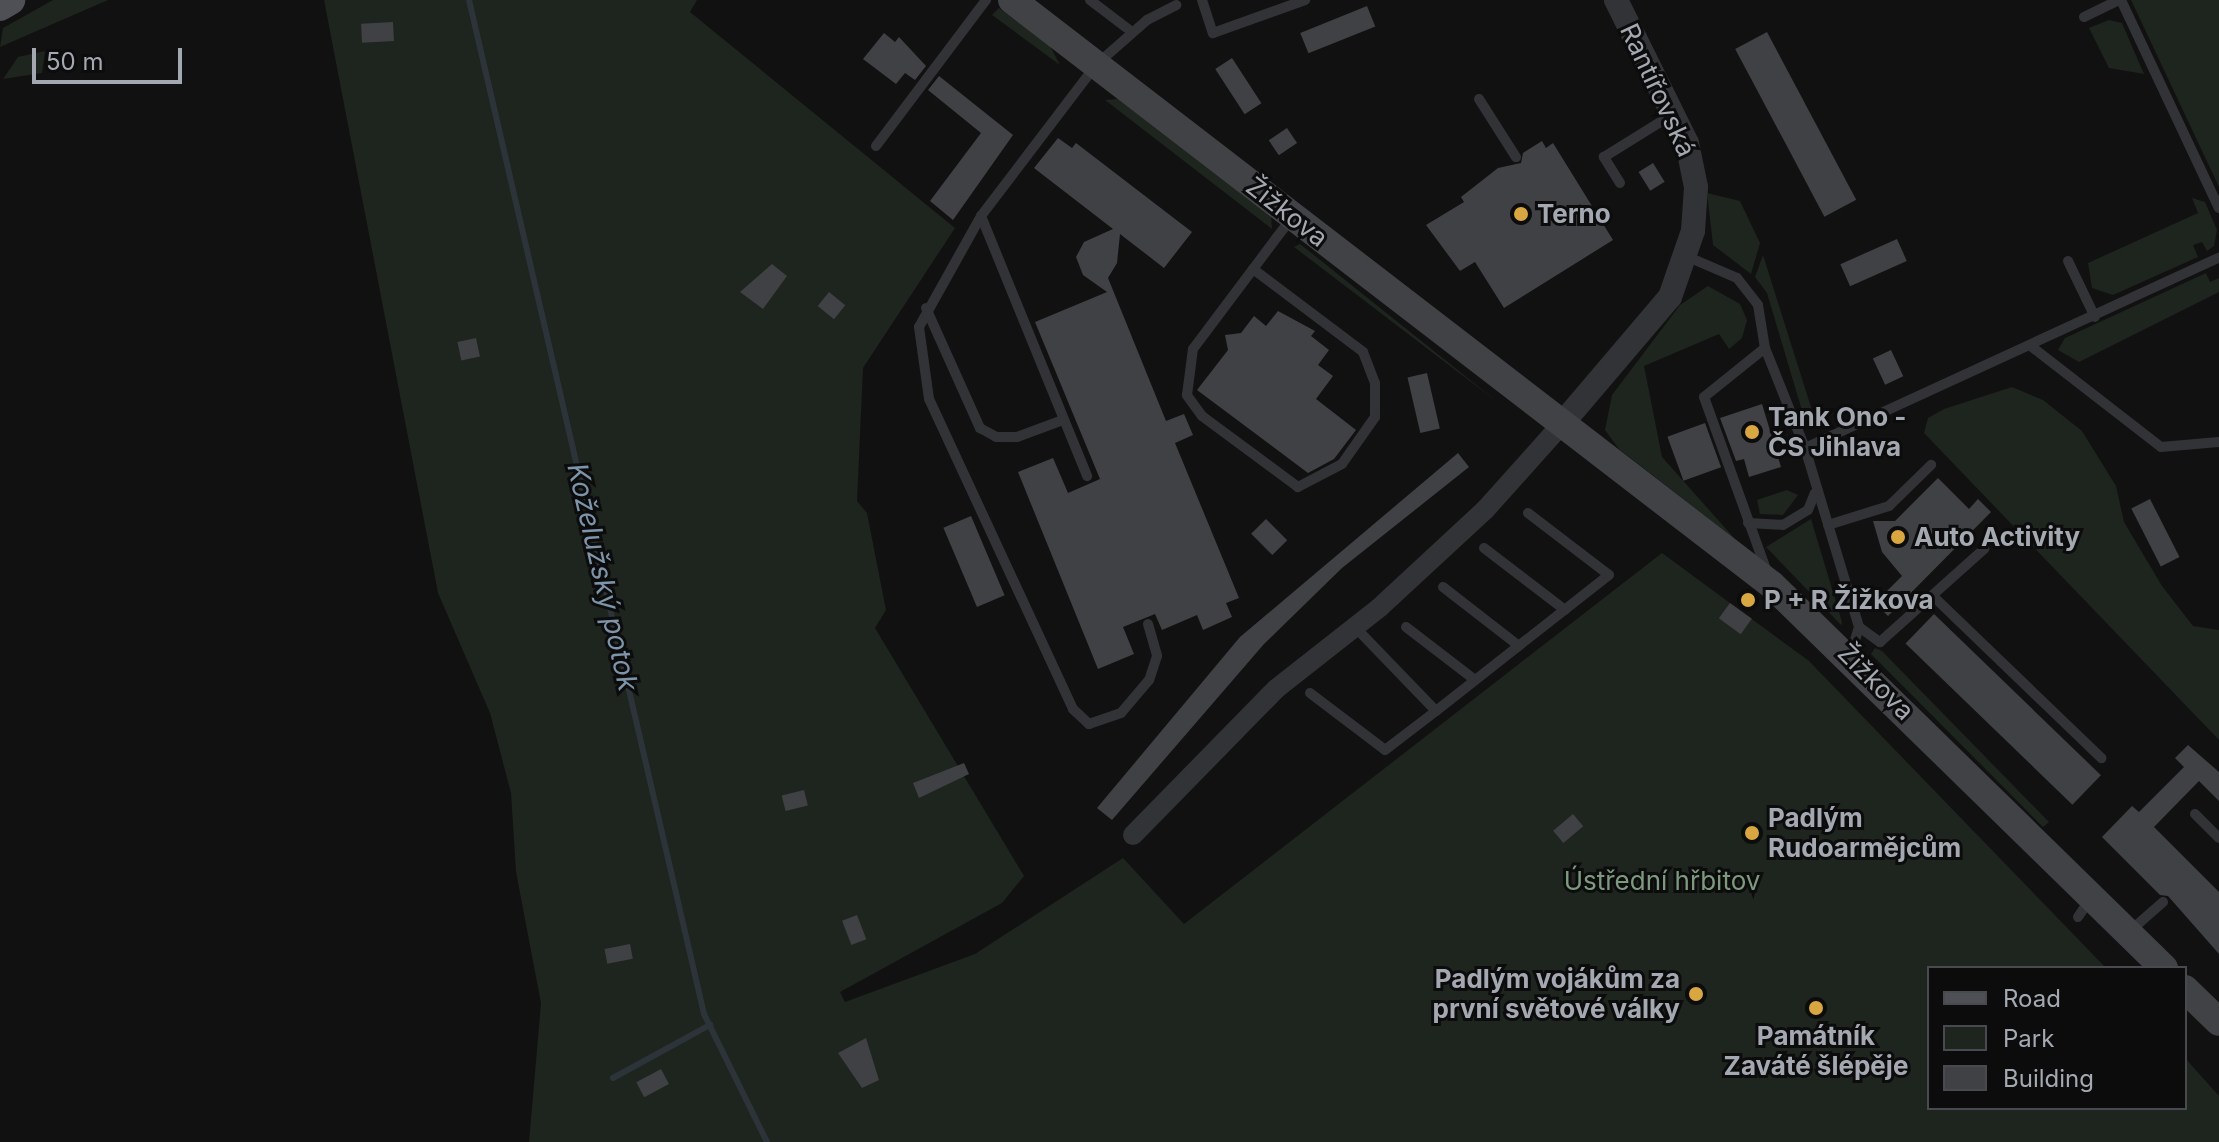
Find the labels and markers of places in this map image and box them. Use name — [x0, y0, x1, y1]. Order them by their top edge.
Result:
place label: Terno — [1537, 198, 1611, 230]
marker: Terno — [1512, 205, 1530, 223]
place label: Tank Ono - ČS Jihlava — [1768, 401, 1906, 462]
marker: Tank Ono - ČS Jihlava — [1743, 423, 1761, 441]
place label: Auto Activity — [1914, 521, 2080, 553]
marker: Auto Activity — [1889, 528, 1907, 546]
place label: P + R Žižkova — [1764, 584, 1934, 616]
marker: P + R Žižkova — [1739, 591, 1757, 609]
place label: Padlým Rudoarmějcům — [1768, 802, 1961, 864]
marker: Padlým Rudoarmějcům — [1743, 824, 1761, 842]
place label: Padlým vojákům za první světové války — [1433, 963, 1680, 1024]
marker: Padlým vojákům za první světové války — [1687, 985, 1705, 1003]
marker: Památník Zaváté šlépěje — [1807, 999, 1825, 1017]
place label: Památník Zaváté šlépěje — [1724, 1020, 1908, 1082]

